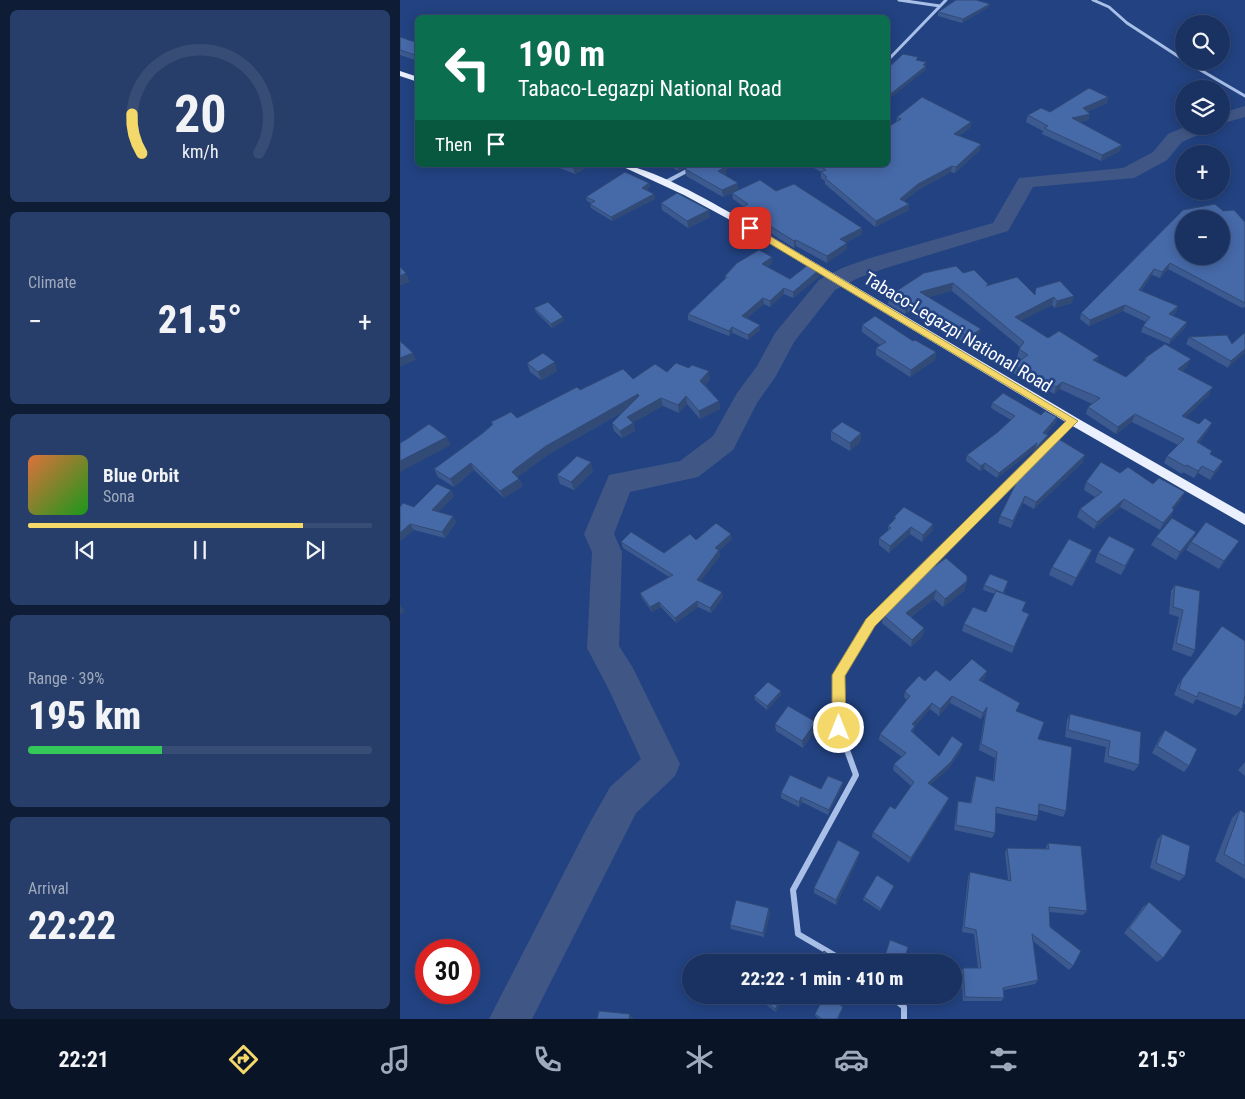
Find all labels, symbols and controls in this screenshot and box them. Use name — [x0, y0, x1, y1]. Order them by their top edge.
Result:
map controls — [1175, 15, 1230, 265]
button: search — [1175, 15, 1230, 70]
text: 190 m — [518, 34, 605, 75]
icon: left — [435, 35, 500, 100]
text: Tabaco-Legazpi National Road — [518, 76, 782, 101]
button: layers — [1175, 80, 1230, 135]
text: 20 — [174, 84, 226, 145]
icon: arrive — [482, 130, 510, 158]
text: Then — [435, 133, 472, 156]
text: km/h — [182, 141, 218, 162]
button: + — [1175, 145, 1230, 200]
pin — [729, 207, 771, 249]
button: − — [1175, 210, 1230, 265]
icon: arrive — [736, 214, 764, 242]
street label: Tabaco-Legazpi National Road — [860, 267, 1056, 397]
text: Climate — [28, 273, 76, 292]
text: 21.5° — [158, 298, 242, 342]
text: − — [28, 305, 42, 338]
text: + — [358, 305, 372, 338]
text: Blue Orbit — [103, 464, 179, 487]
text: Sona — [103, 487, 135, 506]
icon: previous — [71, 536, 99, 564]
icon: pause — [186, 536, 214, 564]
icon: next — [301, 536, 329, 564]
text: Range · 39% — [28, 669, 104, 688]
text: 195 km — [28, 694, 141, 738]
position arrow — [812, 701, 864, 753]
text: Arrival — [28, 879, 69, 898]
text: 22:22 — [28, 904, 116, 948]
speed limit sign: 30 — [415, 939, 480, 1004]
text: 22:22 · 1 min · 410 m — [741, 967, 903, 990]
icon: directions — [226, 1042, 261, 1077]
icon: music — [378, 1042, 413, 1077]
icon: phone — [530, 1042, 565, 1077]
icon: climate — [682, 1042, 717, 1077]
icon: car — [834, 1042, 869, 1077]
icon: filters — [986, 1042, 1021, 1077]
text: 22:21 — [59, 1047, 109, 1072]
text: 21.5° — [1138, 1047, 1186, 1072]

